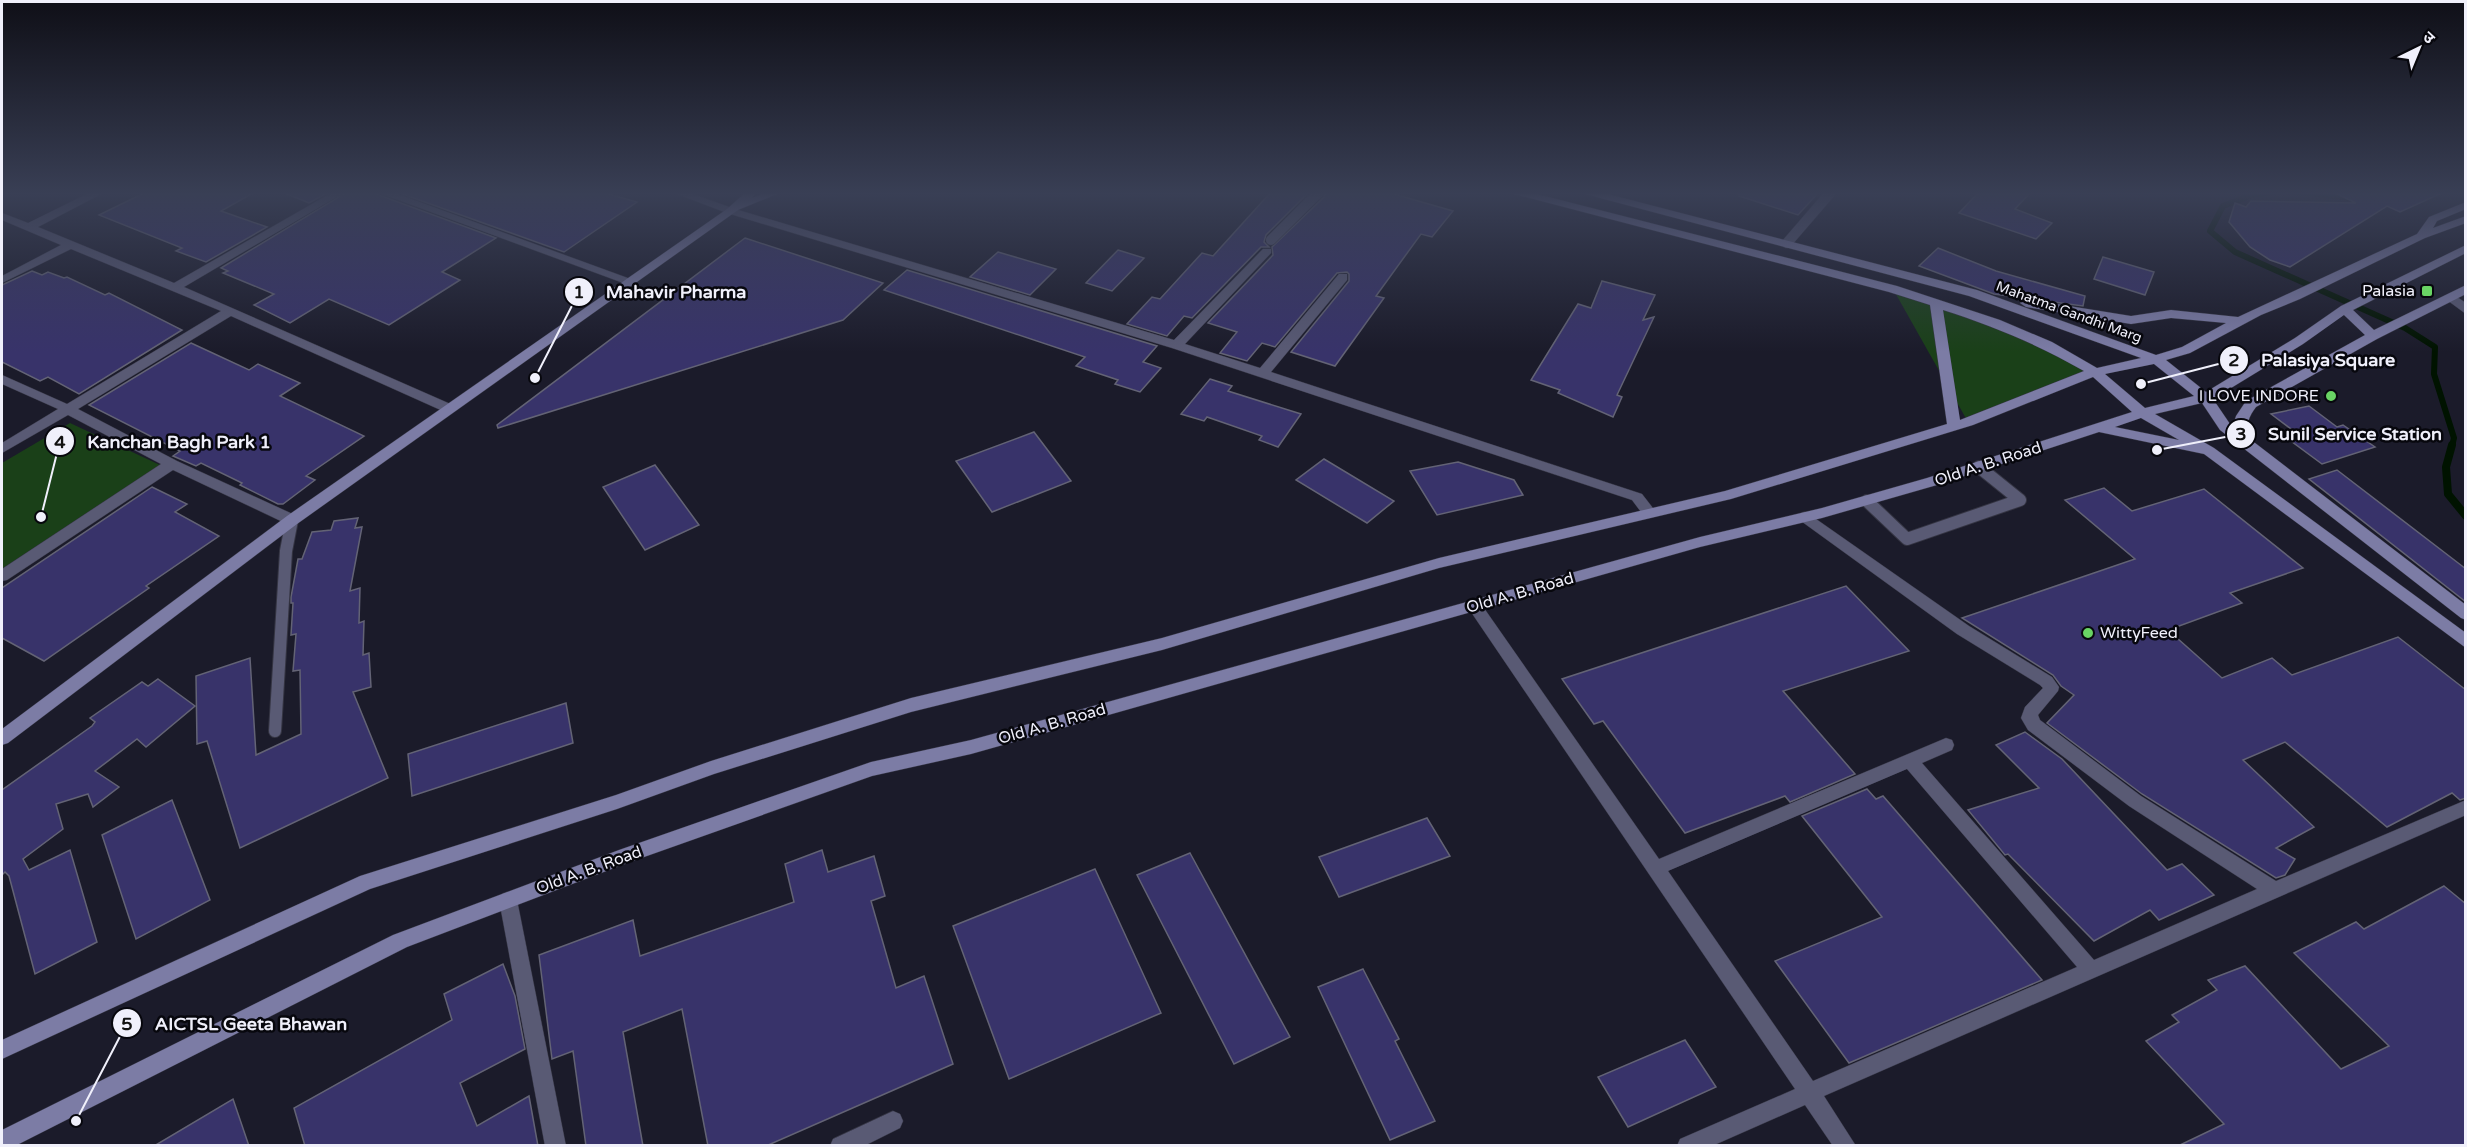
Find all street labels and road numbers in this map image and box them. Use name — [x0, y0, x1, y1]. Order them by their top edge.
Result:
street label: Mahatma Gandhi Marg — [1994, 278, 2144, 346]
street label: Old A. B. Road — [1932, 437, 2044, 491]
street label: Old A. B. Road — [1464, 568, 1576, 618]
street label: Old A. B. Road — [996, 699, 1108, 749]
street label: Old A. B. Road — [533, 842, 645, 898]

